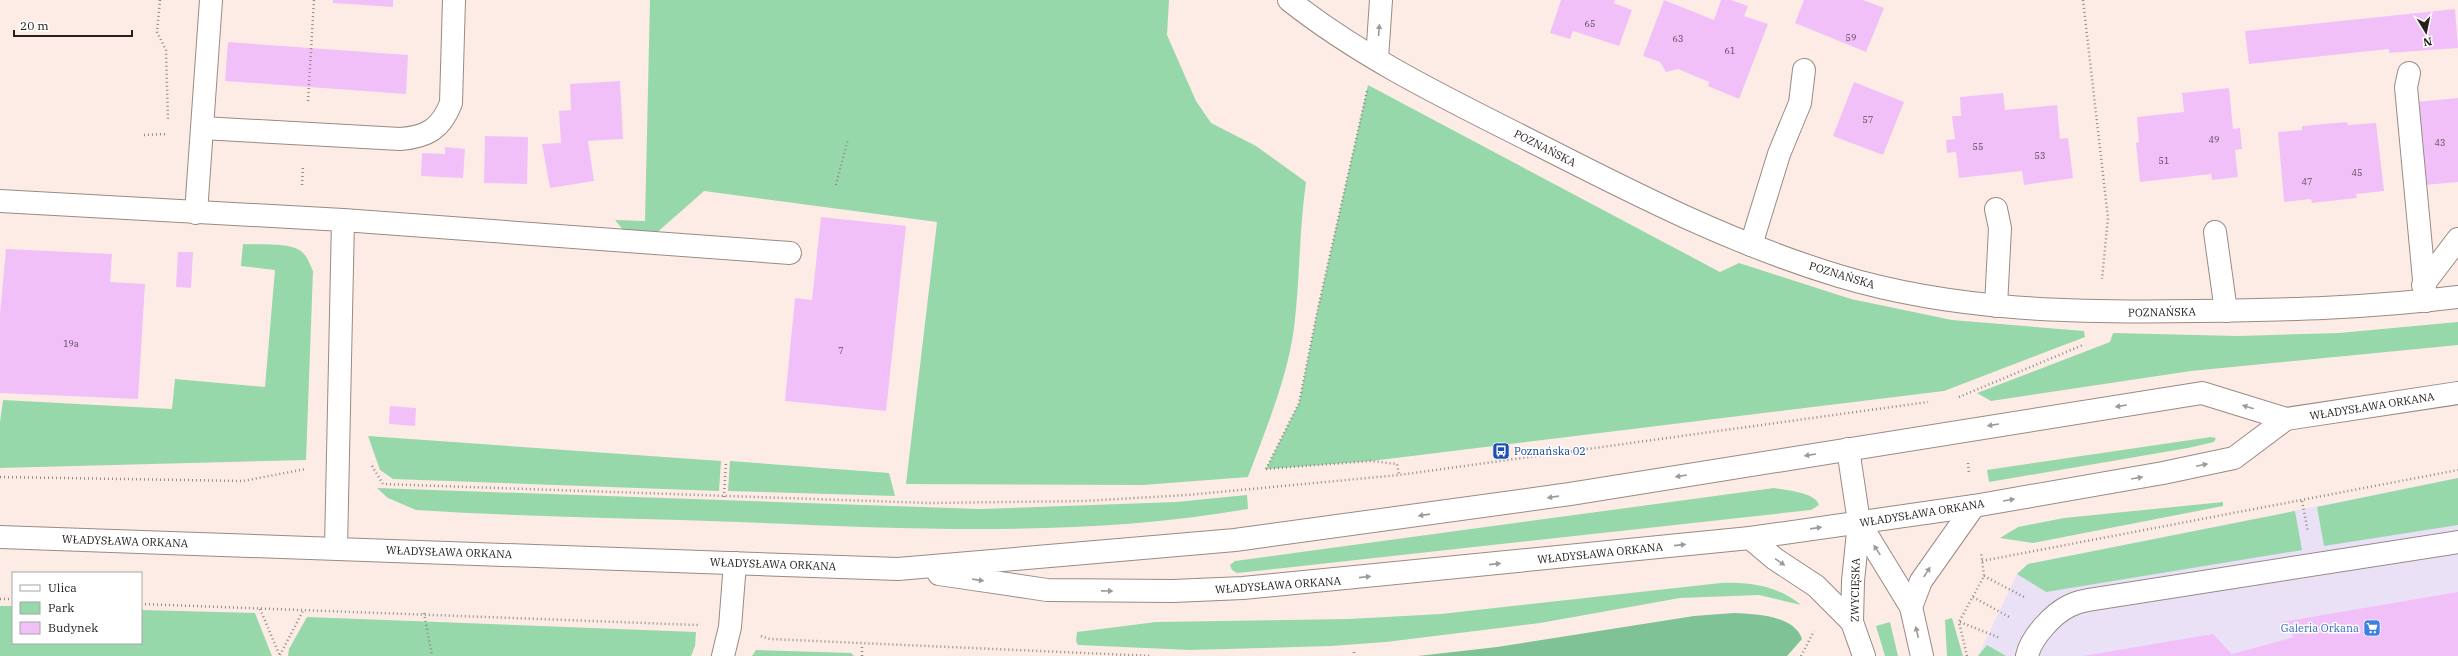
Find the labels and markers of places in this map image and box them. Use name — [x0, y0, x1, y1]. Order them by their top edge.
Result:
bus stop icon: Poznańska 02 — [1491, 441, 1511, 461]
place label: Poznańska 02 — [1514, 444, 1586, 458]
supermarket icon: Galeria Orkana — [2362, 618, 2382, 638]
place label: Galeria Orkana — [2281, 621, 2359, 635]

